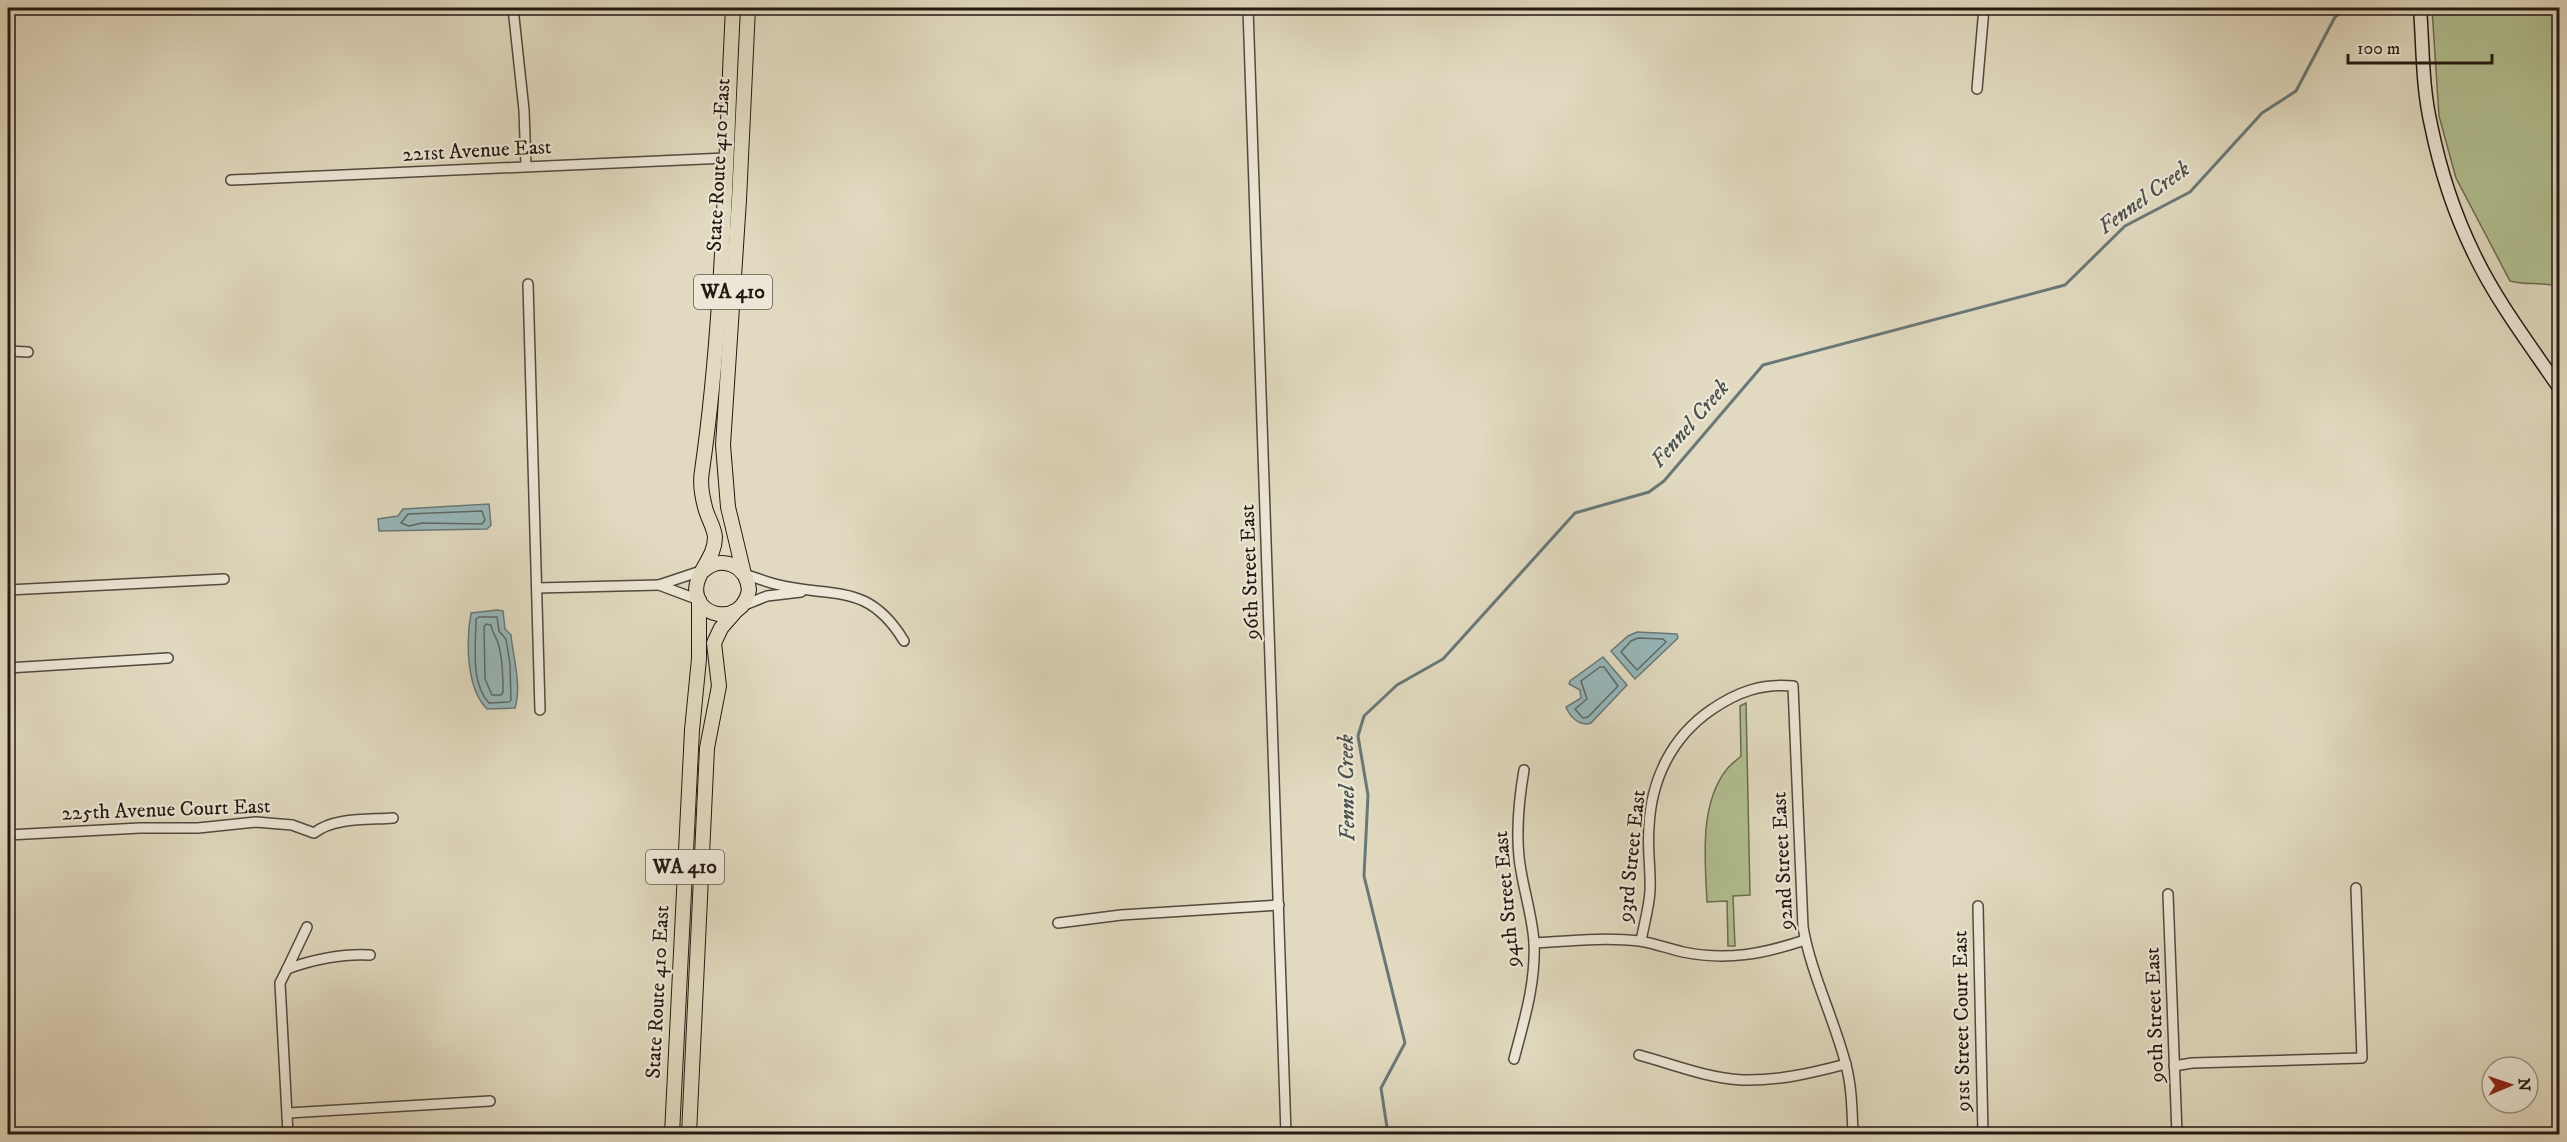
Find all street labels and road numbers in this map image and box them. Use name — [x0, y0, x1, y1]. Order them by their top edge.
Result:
street label: State Route 410 East — [701, 77, 737, 252]
street label: 221st Avenue East — [402, 134, 552, 168]
road number: WA 410 — [694, 275, 772, 309]
street label: 96th Street East — [1235, 504, 1265, 641]
street label: 93rd Street East — [1612, 788, 1652, 924]
street label: 92nd Street East — [1766, 791, 1800, 932]
street label: 225th Avenue Court East — [61, 793, 271, 827]
street label: 94th Street East — [1488, 830, 1526, 969]
road number: WA 410 — [646, 850, 724, 884]
street label: State Route 410 East — [640, 904, 676, 1079]
street label: 91st Street Court East — [1947, 930, 1977, 1113]
street label: 90th Street East — [2140, 946, 2170, 1084]

